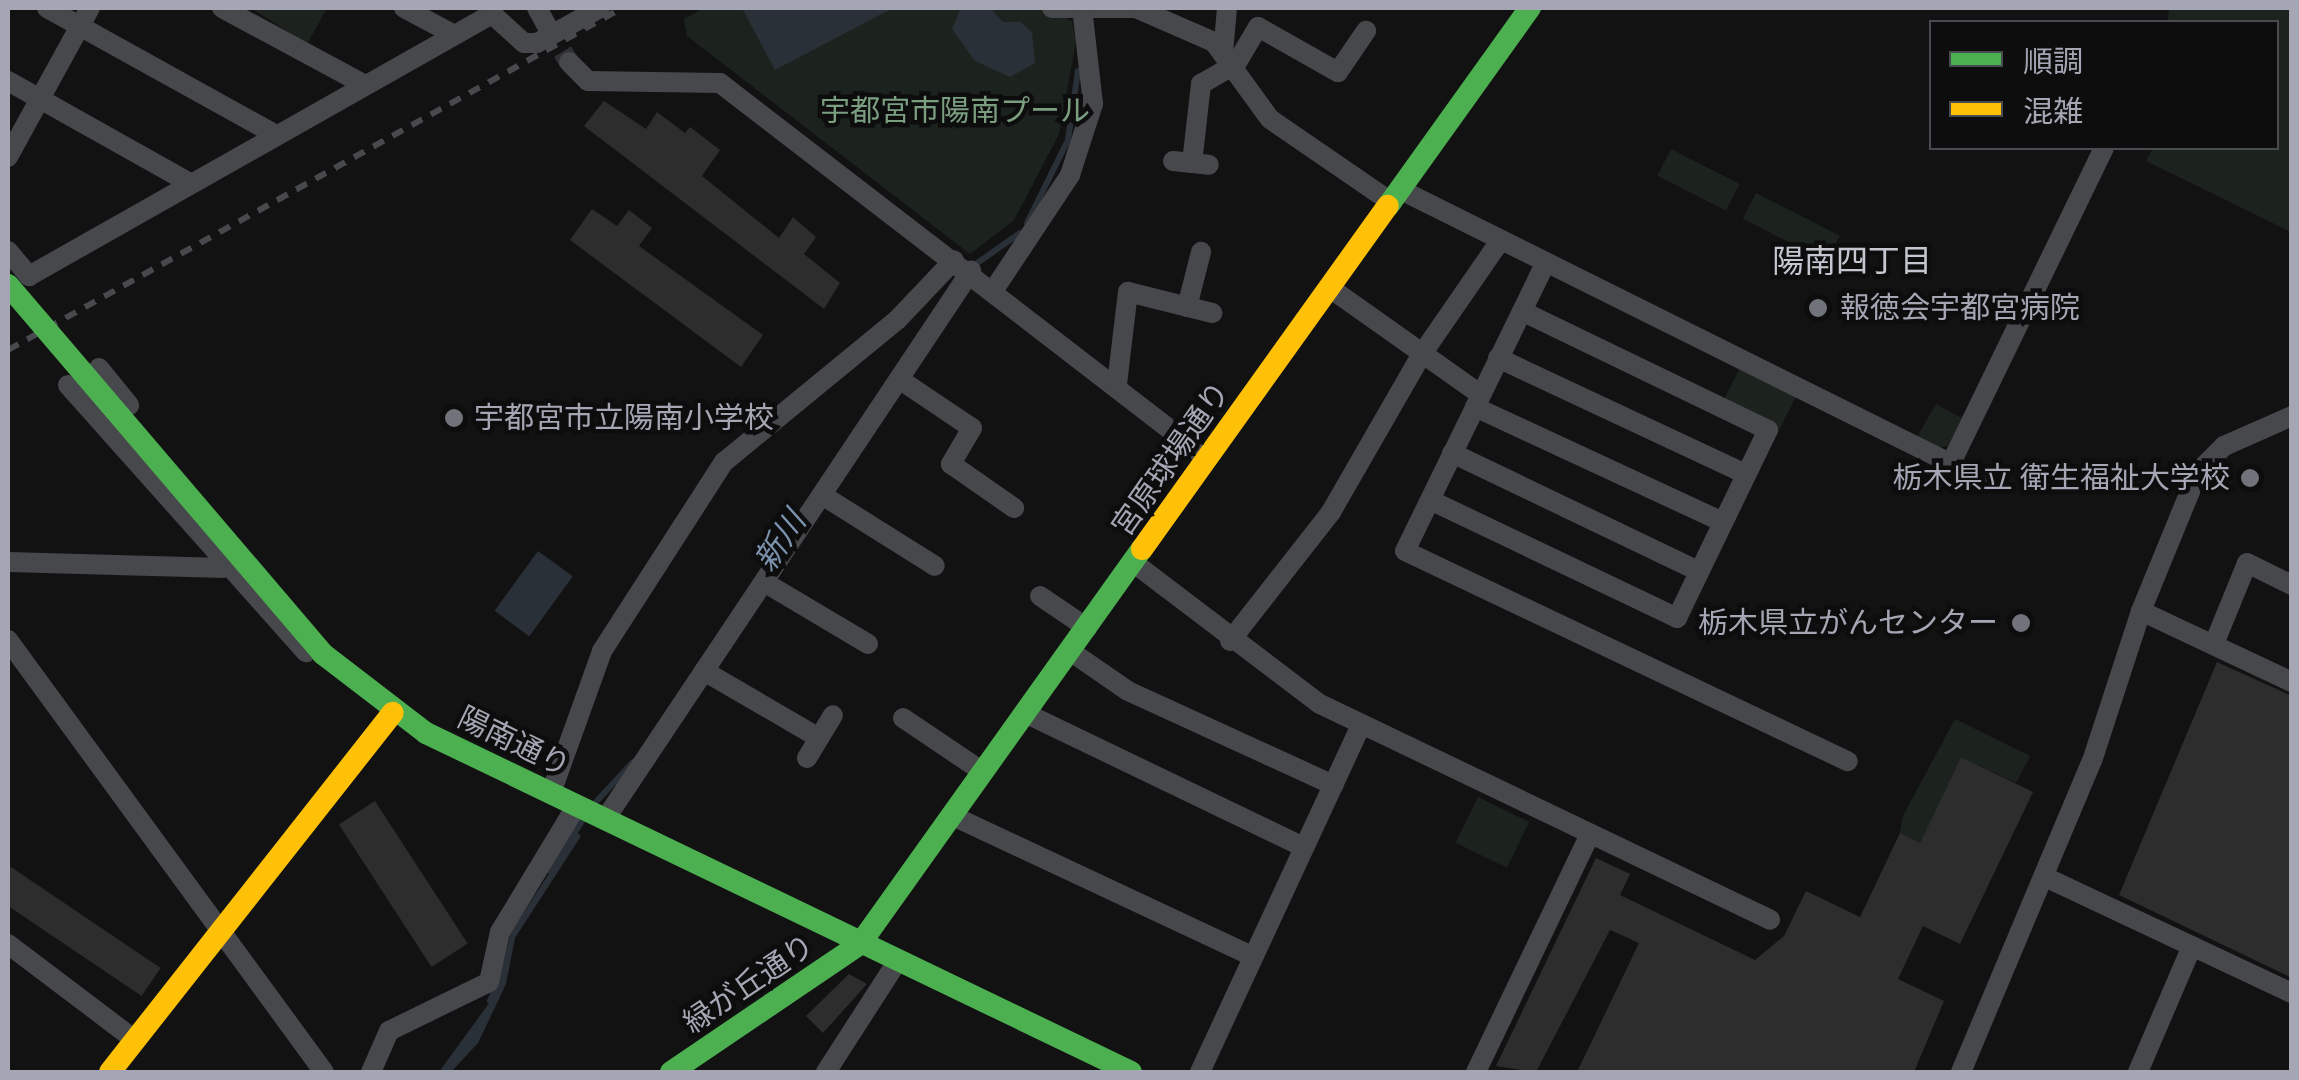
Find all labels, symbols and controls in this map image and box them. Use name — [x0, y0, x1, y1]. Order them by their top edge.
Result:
legend — [1929, 20, 2279, 150]
text: 順調 — [2023, 43, 2083, 80]
park label: 宇都宮市陽南プール — [820, 93, 1090, 129]
text: 混雑 — [2023, 93, 2083, 130]
district label: 陽南四丁目 — [1772, 242, 1932, 280]
place label: 報徳会宇都宮病院 — [1840, 290, 2080, 326]
marker: 報徳会宇都宮病院 — [1805, 295, 1831, 321]
street label: 宮原球場通り — [1105, 375, 1237, 543]
place label: 宇都宮市立陽南小学校 — [474, 400, 774, 436]
marker: 宇都宮市立陽南小学校 — [443, 407, 465, 429]
place label: 栃木県立 衛生福祉大学校 — [1893, 460, 2230, 496]
marker: 栃木県立 衛生福祉大学校 — [2239, 467, 2261, 489]
water label: 新川 — [746, 504, 814, 578]
place label: 栃木県立がんセンター — [1698, 605, 1998, 641]
marker: 栃木県立がんセンター — [2008, 610, 2034, 636]
street label: 陽南通り — [452, 700, 576, 784]
street label: 緑が丘通り — [677, 927, 821, 1041]

